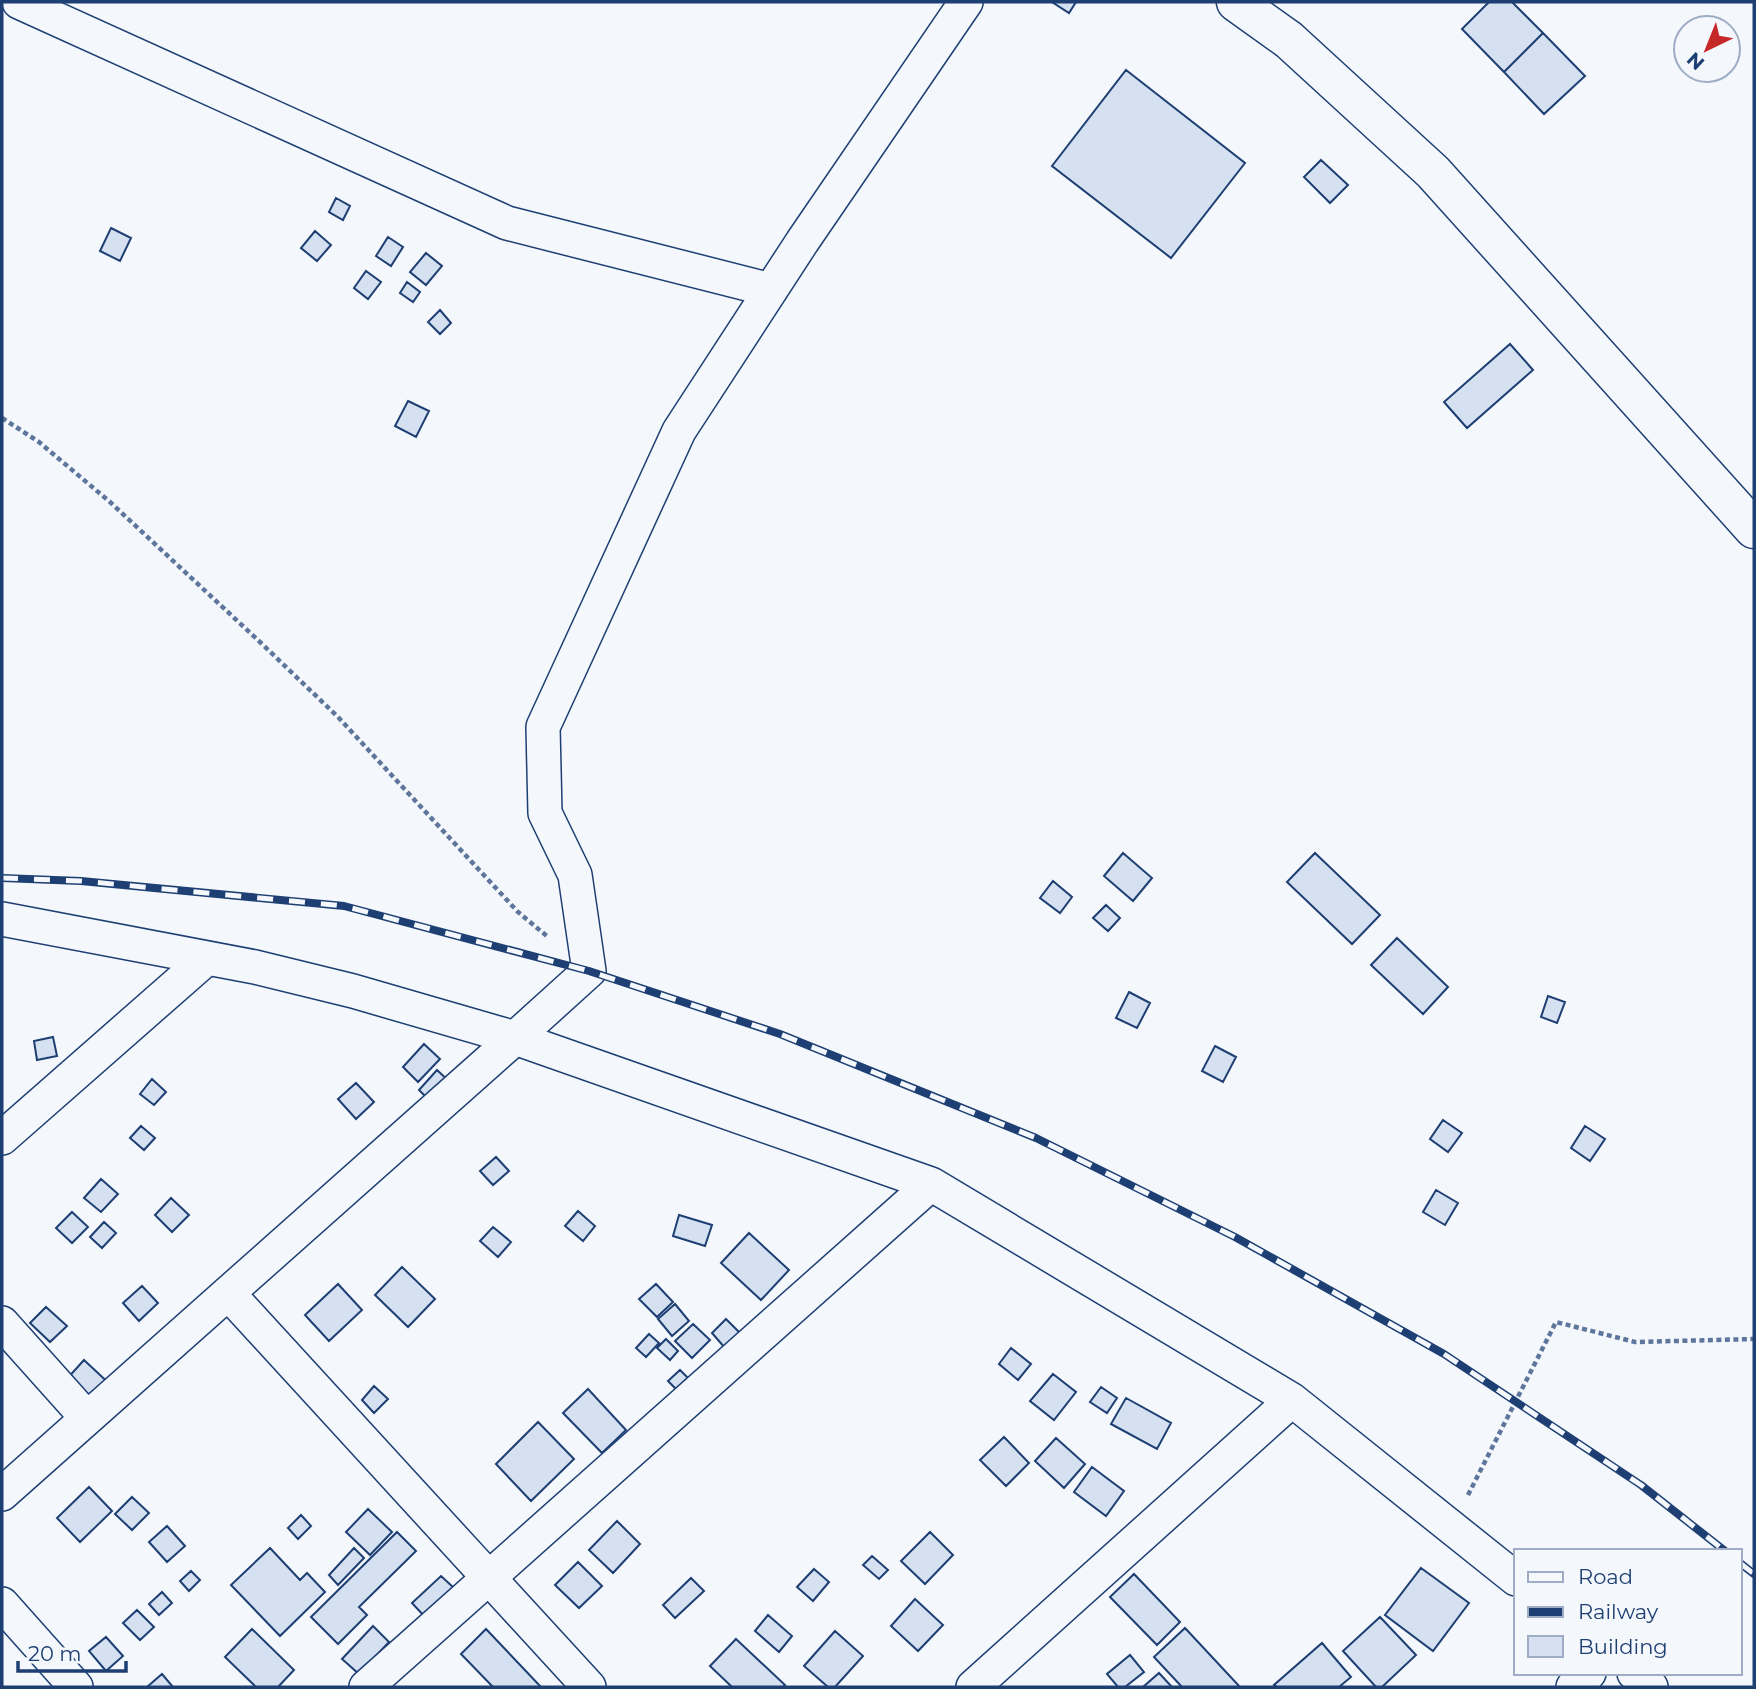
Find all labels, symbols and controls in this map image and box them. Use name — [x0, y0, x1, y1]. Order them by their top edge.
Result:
north arrow — [1672, 14, 1742, 84]
text: N — [1682, 47, 1709, 75]
legend — [1514, 1549, 1742, 1675]
text: Road — [1578, 1564, 1633, 1589]
text: Railway — [1578, 1599, 1659, 1624]
scale bar — [18, 1630, 126, 1674]
text: Building — [1578, 1634, 1668, 1659]
text: 20 m — [28, 1641, 82, 1666]

